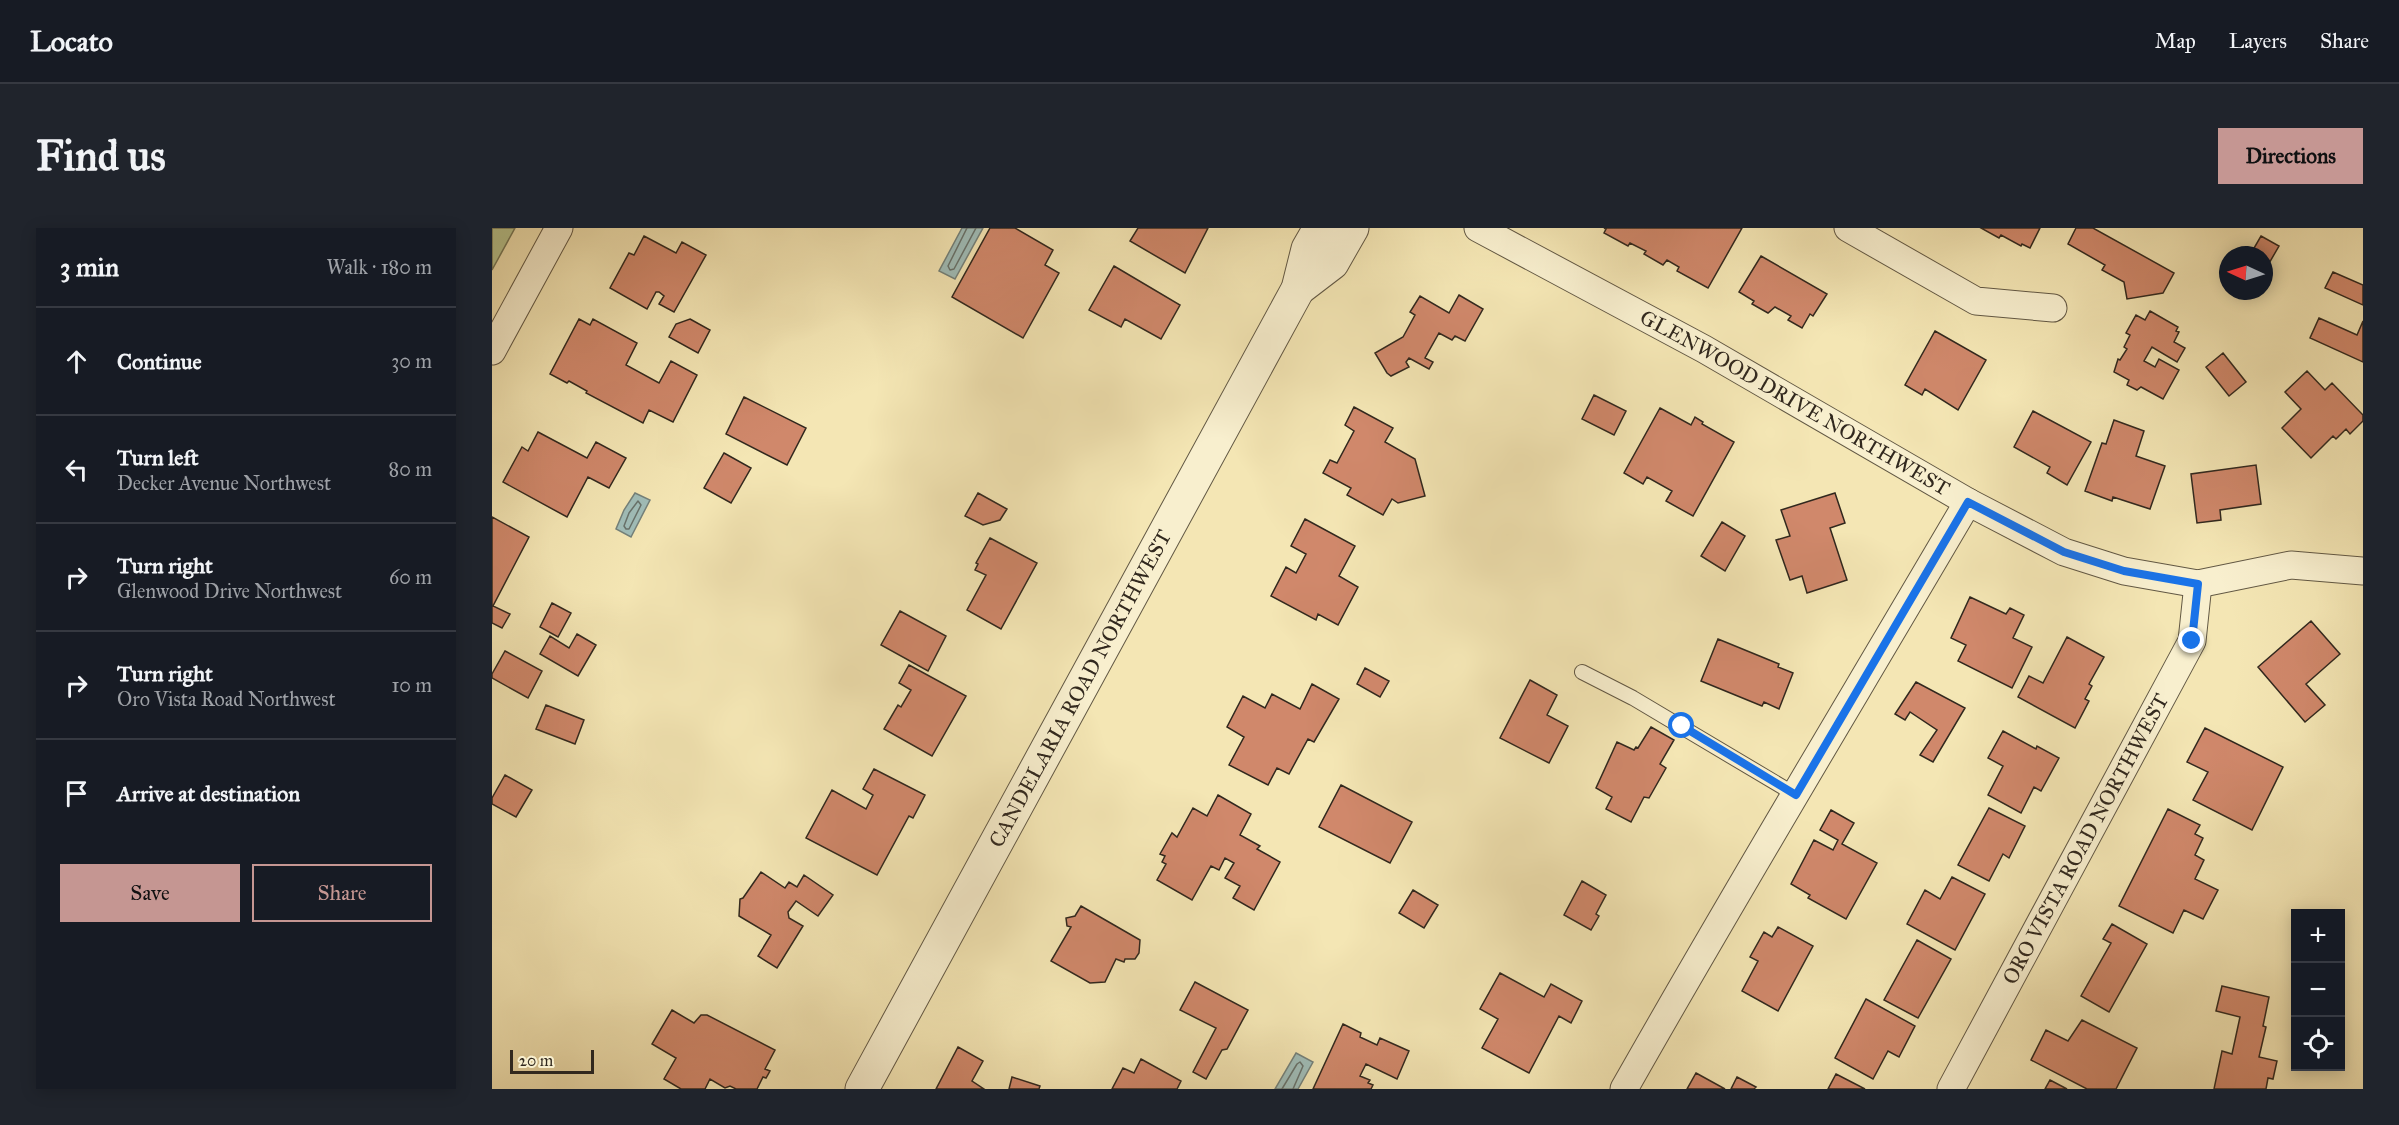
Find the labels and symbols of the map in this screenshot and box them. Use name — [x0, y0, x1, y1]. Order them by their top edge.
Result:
north arrow — [2219, 246, 2273, 300]
street label: GLENWOOD DRIVE NORTHWEST — [1636, 304, 1954, 502]
street label: CANDELARIA ROAD NORTHWEST — [983, 525, 1177, 852]
route end — [2178, 627, 2204, 653]
street label: ORO VISTA ROAD NORTHWEST — [1997, 689, 2174, 989]
route start — [1668, 712, 1694, 738]
scale bar — [510, 1047, 594, 1074]

